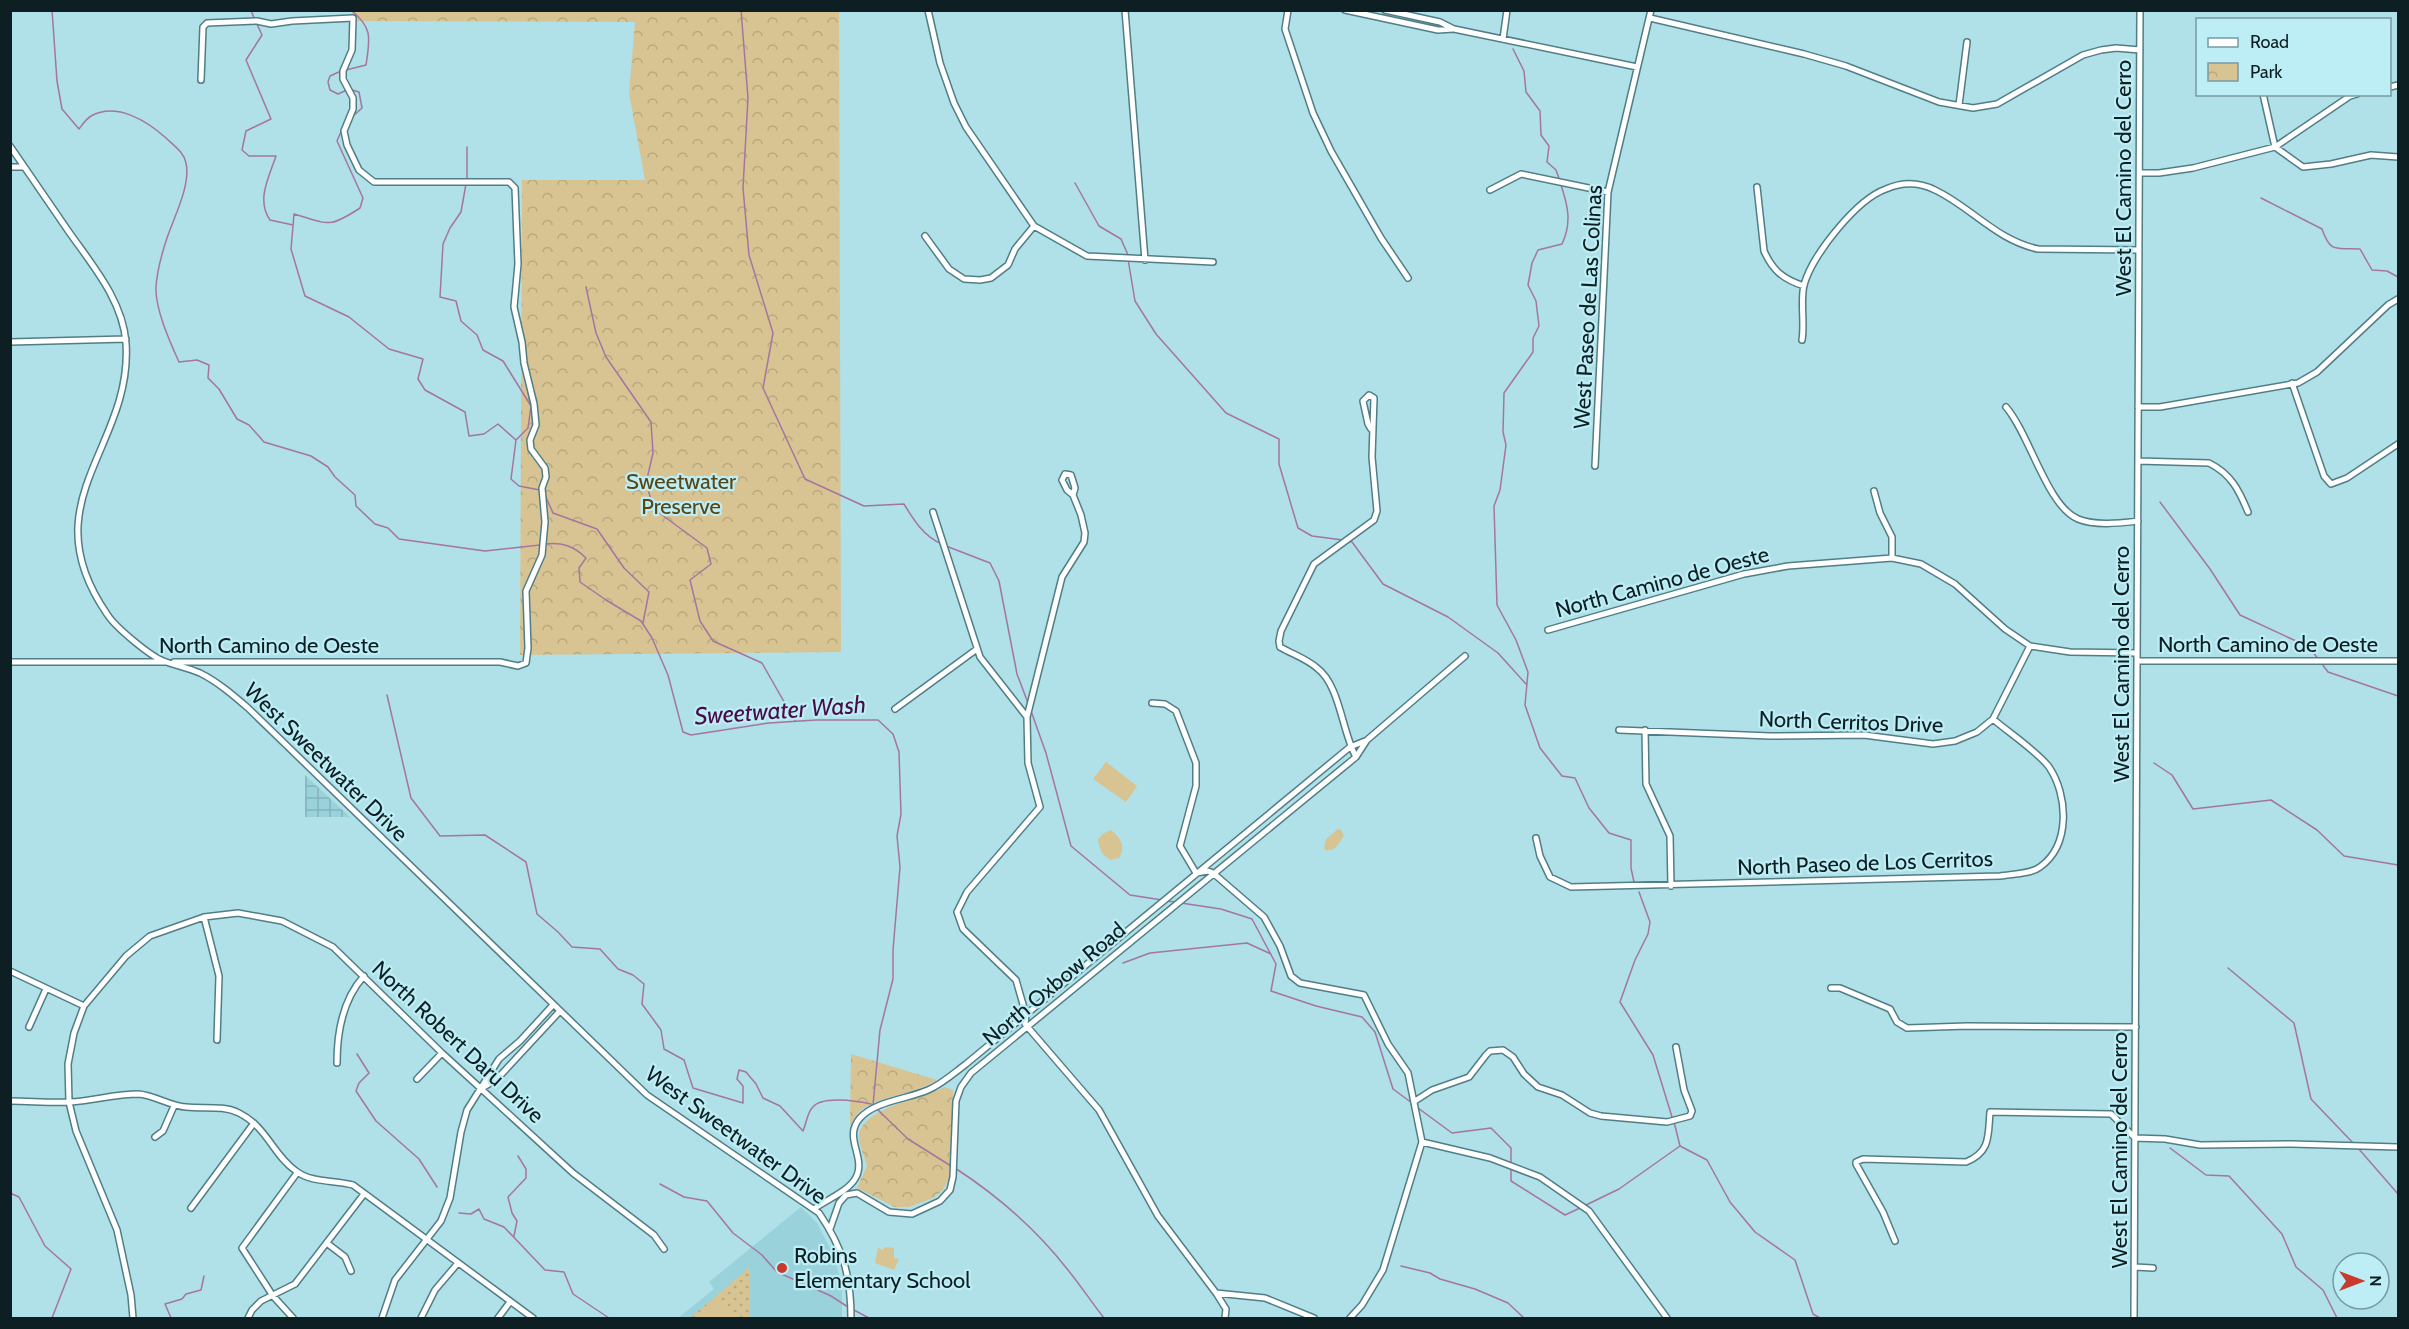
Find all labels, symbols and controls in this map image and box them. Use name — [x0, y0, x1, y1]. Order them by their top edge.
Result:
legend — [2196, 18, 2391, 96]
text: Road — [2250, 31, 2289, 53]
street label: West El Camino del Cerro — [2110, 60, 2137, 296]
text: Park — [2250, 61, 2283, 83]
street label: West Paseo de Las Colinas — [1568, 184, 1608, 430]
park label: Sweetwater Preserve — [626, 468, 736, 520]
street label: North Camino de Oeste — [1552, 540, 1772, 624]
street label: West El Camino del Cerro — [2108, 546, 2135, 782]
street label: North Camino de Oeste — [2158, 631, 2378, 658]
street label: North Camino de Oeste — [159, 632, 379, 659]
street label: West Sweetwater Drive — [239, 677, 413, 847]
water label: Sweetwater Wash — [693, 690, 867, 730]
street label: North Cerritos Drive — [1758, 705, 1944, 739]
street label: North Paseo de Los Cerritos — [1737, 845, 1993, 881]
street label: North Oxbow Road — [977, 916, 1131, 1052]
street label: North Robert Daru Drive — [366, 955, 550, 1129]
street label: West El Camino del Cerro — [2106, 1032, 2133, 1268]
street label: West Sweetwater Drive — [640, 1060, 832, 1210]
place label: Robins Elementary School — [794, 1242, 971, 1294]
north arrow — [2331, 1251, 2391, 1311]
marker: Robins Elementary School — [775, 1261, 789, 1275]
text: N — [2366, 1275, 2385, 1287]

